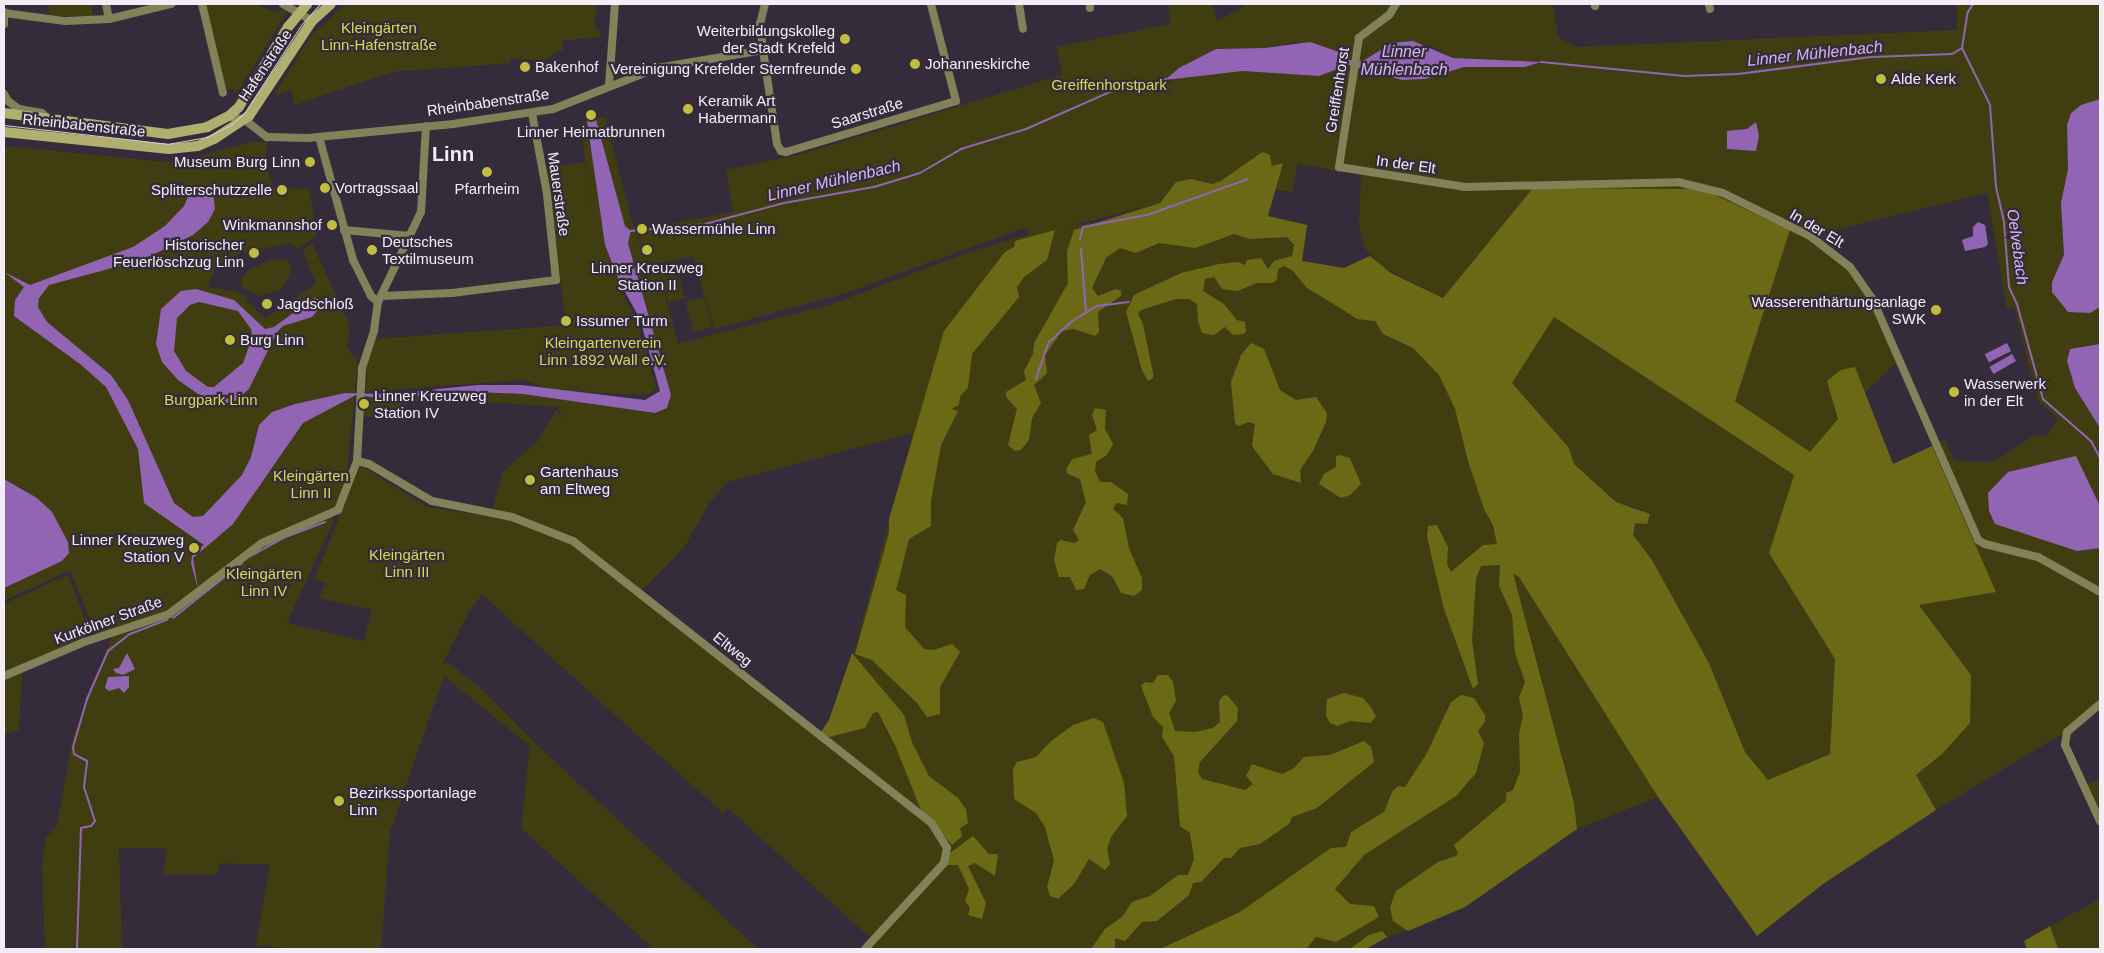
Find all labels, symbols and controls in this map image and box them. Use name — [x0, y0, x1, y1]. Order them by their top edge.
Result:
park label: Kleingärten Linn-Hafenstraße — [321, 18, 437, 53]
place label: Weiterbildungskolleg der Stadt Krefeld — [697, 21, 835, 56]
street label: Hafenstraße — [234, 26, 296, 104]
marker: Weiterbildungskolleg der Stadt Krefeld — [839, 33, 851, 45]
water label: Linner Mühlenbach — [1746, 37, 1884, 71]
water label: Linner Mühlenbach — [1360, 42, 1448, 80]
street label: Greiffenhorst — [1321, 46, 1353, 134]
place label: Johanneskirche — [925, 55, 1030, 73]
place label: Bakenhof — [535, 58, 598, 76]
marker: Johanneskirche — [909, 58, 921, 70]
place label: Vereinigung Krefelder Sternfreunde — [611, 60, 846, 78]
marker: Bakenhof — [519, 61, 531, 73]
marker: Vereinigung Krefelder Sternfreunde — [850, 63, 862, 75]
place label: Alde Kerk — [1891, 70, 1956, 88]
marker: Alde Kerk — [1875, 73, 1887, 85]
park label: Greiffenhorstpark — [1051, 76, 1167, 94]
street label: Rheinbabenstraße — [426, 84, 550, 120]
place label: Keramik Art Habermann — [698, 91, 776, 126]
street label: Saarstraße — [829, 94, 905, 132]
marker: Keramik Art Habermann — [682, 103, 694, 115]
marker: Linner Heimatbrunnen — [585, 109, 597, 121]
street label: Rheinbabenstraße — [22, 110, 146, 140]
place label: Linner Heimatbrunnen — [517, 123, 665, 141]
district label: Linn — [432, 142, 474, 166]
street label: Mauerstraße — [544, 151, 574, 237]
street label: In der Elt — [1375, 151, 1437, 177]
place label: Museum Burg Linn — [174, 153, 300, 171]
marker: Museum Burg Linn — [304, 156, 316, 168]
water label: Linner Mühlenbach — [766, 156, 902, 206]
marker: Pfarrheim — [481, 166, 493, 178]
place label: Vortragssaal — [335, 179, 418, 197]
place label: Pfarrheim — [454, 180, 520, 198]
place label: Splitterschutzzelle — [151, 181, 272, 199]
marker: Vortragssaal — [319, 182, 331, 194]
marker: Splitterschutzzelle — [276, 184, 288, 196]
street label: In der Elt — [1787, 205, 1847, 251]
water label: Oelvebach — [2002, 208, 2032, 286]
place label: Winkmannshof — [223, 216, 322, 234]
marker: Winkmannshof — [326, 219, 338, 231]
place label: Wassermühle Linn — [652, 220, 776, 238]
marker: Wassermühle Linn — [636, 223, 648, 235]
place label: Deutsches Textilmuseum — [382, 232, 474, 267]
place label: Historischer Feuerlöschzug Linn — [113, 235, 244, 270]
marker: Deutsches Textilmuseum — [366, 244, 378, 256]
marker: Linner Kreuzweg Station II — [641, 244, 653, 256]
marker: Historischer Feuerlöschzug Linn — [248, 247, 260, 259]
place label: Linner Kreuzweg Station II — [591, 258, 703, 293]
place label: Wasserenthärtungsanlage SWK — [1751, 292, 1926, 327]
place label: Jagdschloß — [277, 295, 354, 313]
marker: Jagdschloß — [261, 298, 273, 310]
marker: Wasserenthärtungsanlage SWK — [1930, 304, 1942, 316]
place label: Issumer Turm — [576, 312, 668, 330]
marker: Issumer Turm — [560, 315, 572, 327]
place label: Burg Linn — [240, 331, 304, 349]
park label: Kleingartenverein Linn 1892 Wall e.V. — [539, 333, 667, 368]
marker: Burg Linn — [224, 334, 236, 346]
place label: Wasserwerk in der Elt — [1964, 374, 2046, 409]
place label: Linner Kreuzweg Station IV — [374, 386, 487, 421]
marker: Wasserwerk in der Elt — [1948, 386, 1960, 398]
park label: Burgpark Linn — [164, 391, 258, 409]
marker: Linner Kreuzweg Station IV — [358, 398, 370, 410]
place label: Gartenhaus am Eltweg — [540, 462, 618, 497]
park label: Kleingärten Linn II — [273, 466, 349, 501]
marker: Gartenhaus am Eltweg — [524, 474, 536, 486]
place label: Linner Kreuzweg Station V — [71, 530, 184, 565]
marker: Linner Kreuzweg Station V — [188, 542, 200, 554]
park label: Kleingärten Linn III — [369, 545, 445, 580]
park label: Kleingärten Linn IV — [226, 564, 302, 599]
street label: Kurkölner Straße — [52, 592, 164, 648]
street label: Eltweg — [710, 628, 756, 670]
place label: Bezirkssportanlage Linn — [349, 783, 477, 818]
marker: Bezirkssportanlage Linn — [333, 795, 345, 807]

